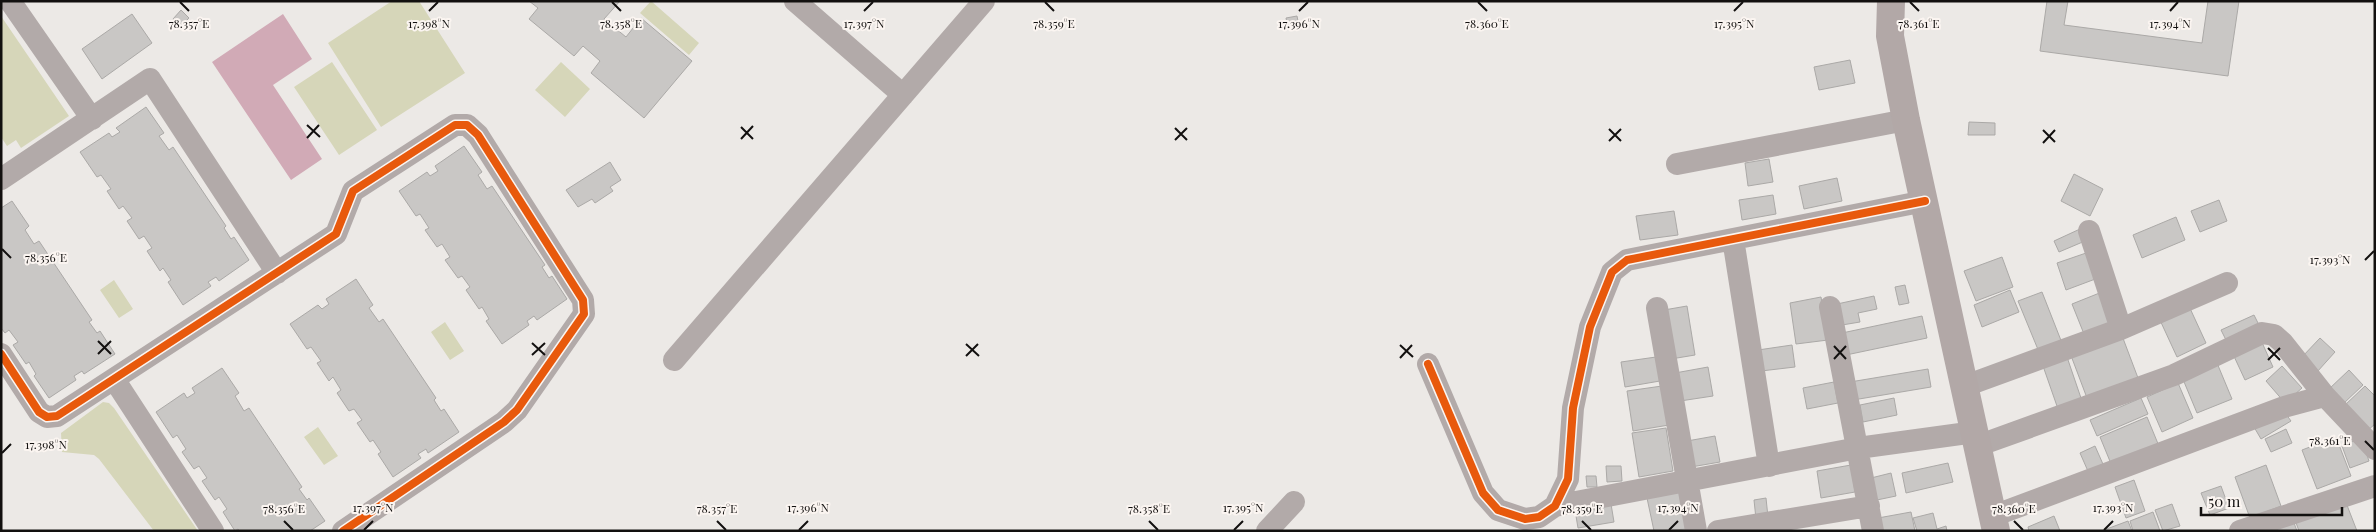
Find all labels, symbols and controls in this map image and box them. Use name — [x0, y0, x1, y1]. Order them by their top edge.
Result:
text: 78.357°E — [169, 15, 209, 31]
text: 17.398°N — [408, 15, 451, 31]
text: 78.358°E — [600, 15, 642, 31]
text: 17.397°N — [844, 15, 885, 31]
text: 78.359°E — [1033, 15, 1075, 31]
text: 17.396°N — [1278, 15, 1321, 31]
text: 78.360°E — [1465, 15, 1509, 31]
text: 17.395°N — [1714, 15, 1755, 31]
text: 78.361°E — [1898, 15, 1940, 31]
text: 17.394°N — [2149, 15, 2191, 31]
text: 78.356°E — [25, 249, 67, 265]
text: 17.393°N — [2310, 251, 2351, 267]
text: 78.361°E — [2309, 432, 2351, 448]
text: 17.398°N — [25, 436, 68, 452]
scale bar — [2201, 484, 2342, 516]
text: 50 m — [2208, 491, 2241, 511]
text: 17.397°N — [353, 499, 394, 515]
text: 17.396°N — [787, 499, 830, 515]
text: 17.395°N — [1223, 499, 1264, 515]
text: 17.394°N — [1657, 499, 1699, 515]
text: 17.393°N — [2093, 499, 2134, 515]
text: 78.356°E — [263, 500, 305, 516]
text: 78.357°E — [697, 500, 737, 516]
text: 78.358°E — [1128, 500, 1170, 516]
text: 78.359°E — [1561, 500, 1603, 516]
text: 78.360°E — [1992, 500, 2036, 516]

